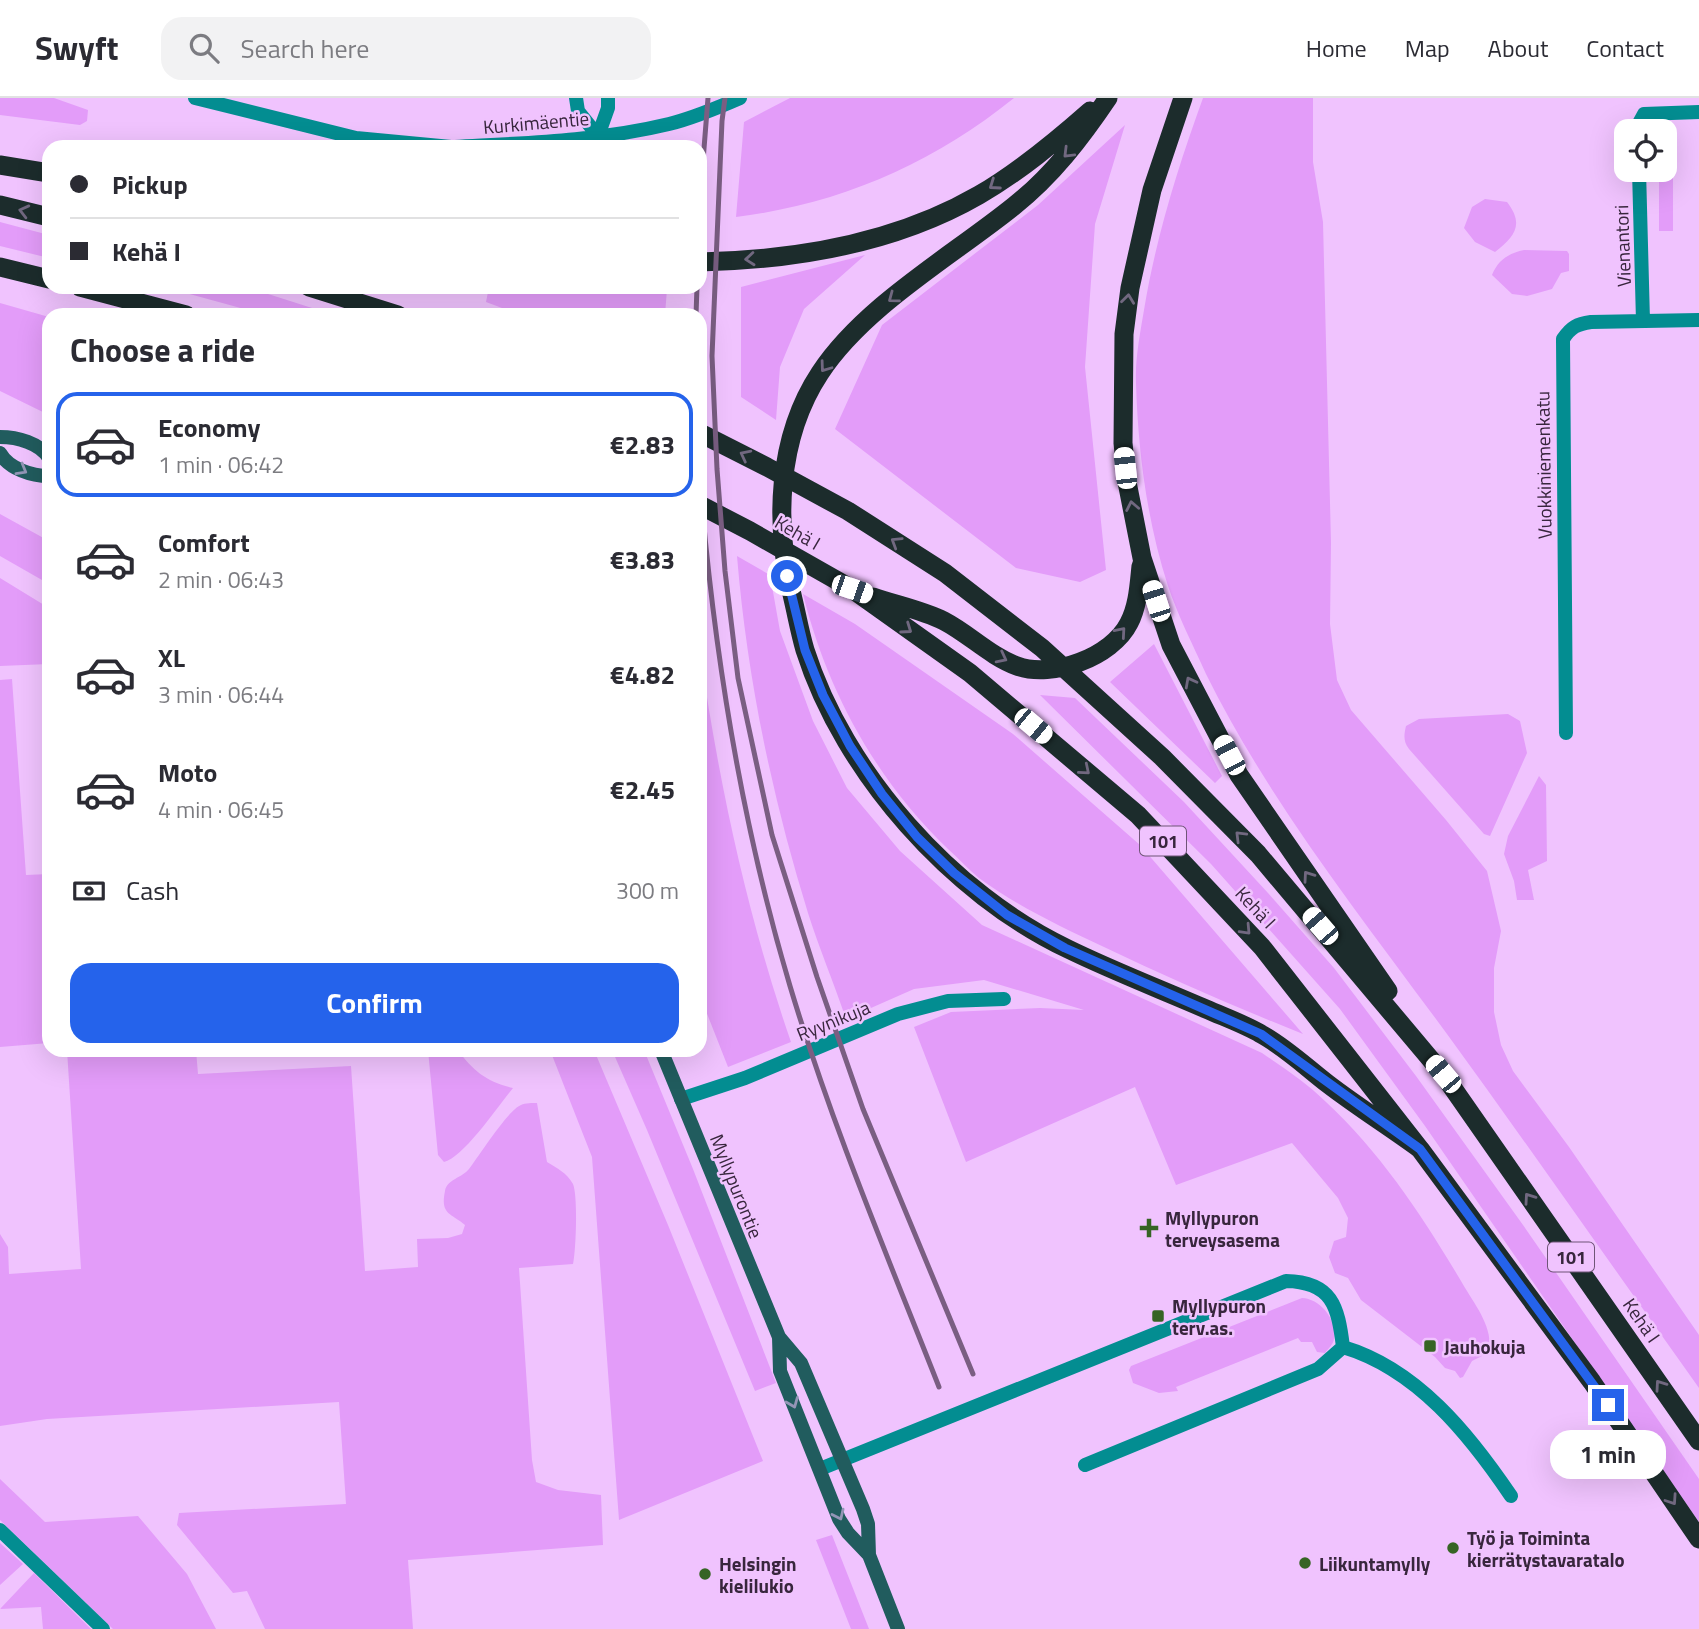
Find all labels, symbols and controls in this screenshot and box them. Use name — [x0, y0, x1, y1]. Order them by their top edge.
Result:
search box — [161, 17, 651, 80]
text: Swyft — [35, 23, 119, 73]
icon: search — [185, 29, 223, 67]
text: Search here — [241, 29, 369, 68]
text: Home — [1306, 30, 1367, 66]
text: Map — [1405, 30, 1450, 66]
text: About — [1488, 30, 1548, 66]
text: Contact — [1586, 30, 1664, 66]
street label: Kurkimäentie — [482, 103, 590, 141]
map controls — [1614, 119, 1677, 182]
button: locate — [1614, 119, 1677, 182]
one-way arrow — [1063, 145, 1076, 158]
text: Pickup — [112, 165, 188, 204]
one-way arrow — [989, 176, 1002, 189]
street label: Vienantori — [1606, 204, 1638, 288]
one-way arrow — [19, 205, 31, 219]
text: Kehä I — [112, 232, 181, 271]
one-way arrow — [745, 251, 756, 266]
one-way arrow — [888, 290, 901, 302]
one-way arrow — [1121, 294, 1136, 305]
text: Choose a ride — [70, 326, 255, 374]
one-way arrow — [821, 359, 834, 372]
street label: Vuokkiniemenkatu — [1527, 391, 1559, 539]
text: Economy — [158, 408, 260, 447]
icon: car — [74, 413, 137, 476]
text: €2.83 — [610, 425, 675, 464]
car — [1113, 446, 1138, 490]
text: 1 min · 06:42 — [158, 447, 284, 482]
one-way arrow — [740, 450, 752, 464]
one-way arrow — [15, 462, 27, 475]
one-way arrow — [1125, 500, 1140, 512]
street label: Kehä I — [770, 507, 826, 557]
text: Comfort — [158, 523, 250, 562]
icon: car — [74, 528, 137, 591]
one-way arrow — [891, 538, 904, 551]
text: €3.83 — [610, 540, 675, 579]
route start — [771, 560, 803, 592]
text: 2 min · 06:43 — [158, 562, 284, 597]
car — [829, 572, 876, 606]
car — [1140, 578, 1173, 624]
one-way arrow — [899, 621, 912, 633]
one-way arrow — [1113, 627, 1125, 640]
text: XL — [158, 638, 185, 677]
icon: car — [74, 643, 137, 706]
one-way arrow — [995, 649, 1007, 663]
text: €4.82 — [610, 655, 675, 694]
text: 3 min · 06:44 — [158, 677, 284, 712]
one-way arrow — [1185, 677, 1198, 689]
car — [1011, 704, 1056, 748]
car — [1210, 732, 1249, 778]
text: Moto — [158, 753, 217, 792]
icon: car — [74, 758, 137, 821]
one-way arrow — [1077, 762, 1090, 774]
text: €2.45 — [610, 770, 675, 809]
text: 4 min · 06:45 — [158, 792, 284, 827]
road number: 101 — [1140, 826, 1186, 856]
one-way arrow — [1235, 831, 1248, 844]
text: Cash — [126, 871, 179, 910]
one-way arrow — [1304, 871, 1316, 884]
icon: cash — [70, 872, 108, 910]
text: 300 m — [616, 873, 679, 908]
street label: Kehä I — [1229, 879, 1283, 935]
car — [1299, 903, 1342, 949]
one-way arrow — [1238, 922, 1251, 935]
button: Confirm — [70, 963, 679, 1043]
street label: Ryynikuja — [792, 992, 875, 1048]
car — [1422, 1051, 1465, 1097]
street label: Myllypurontie — [703, 1129, 771, 1243]
one-way arrow — [1525, 1193, 1537, 1206]
place label: Myllypuron terveysasema — [1165, 1203, 1280, 1254]
marker: Myllypuron terveysasema — [1139, 1218, 1159, 1238]
road number: 101 — [1548, 1242, 1594, 1272]
place label: Myllypuron terv.as. — [1172, 1291, 1266, 1342]
street label: Kehä I — [1616, 1292, 1668, 1348]
marker: Myllypuron terv.as. — [1150, 1308, 1166, 1324]
place label: Jauhokuja — [1444, 1332, 1526, 1361]
marker: Jauhokuja — [1422, 1338, 1438, 1354]
one-way arrow — [1656, 1380, 1668, 1393]
route end — [1592, 1389, 1624, 1421]
one-way arrow — [785, 1396, 799, 1408]
callout: 1 min — [1550, 1430, 1666, 1478]
text: 1 min — [1580, 1437, 1636, 1472]
one-way arrow — [1664, 1492, 1677, 1505]
one-way arrow — [831, 1508, 845, 1521]
place label: Työ ja Toiminta kierrätystavaratalo — [1467, 1523, 1625, 1574]
marker: Työ ja Toiminta kierrätystavaratalo — [1445, 1540, 1461, 1556]
place label: Helsingin kielilukio — [719, 1549, 797, 1600]
place label: Liikuntamylly — [1319, 1549, 1431, 1578]
marker: Liikuntamylly — [1297, 1555, 1313, 1571]
marker: Helsingin kielilukio — [697, 1566, 713, 1582]

